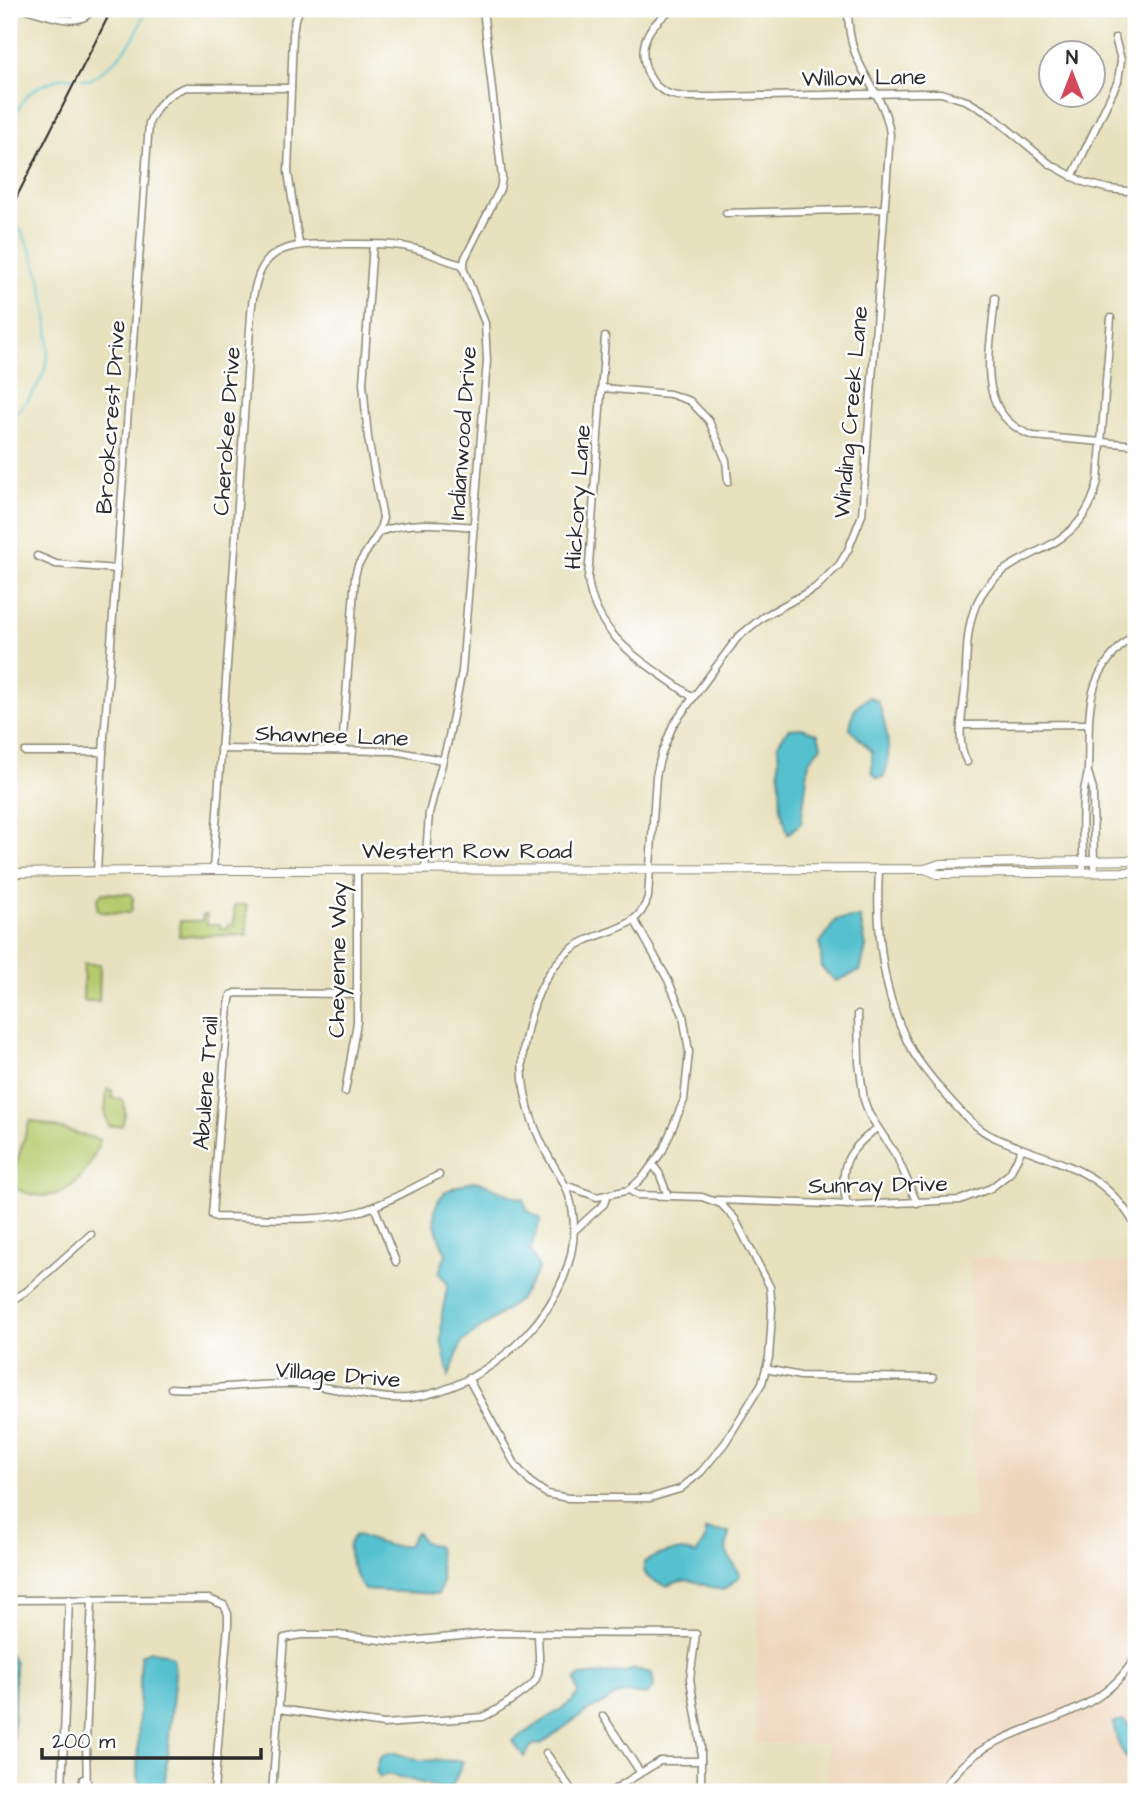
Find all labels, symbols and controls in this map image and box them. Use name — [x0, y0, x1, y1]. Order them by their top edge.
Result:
north arrow — [1036, 38, 1106, 108]
text: N — [1066, 45, 1078, 72]
street label: Willow Lane — [801, 61, 927, 95]
street label: Winding Creek Lane — [826, 304, 877, 520]
street label: Brookcrest Drive — [88, 319, 134, 515]
street label: Cherokee Drive — [205, 345, 249, 517]
street label: Indianwood Drive — [441, 345, 485, 521]
street label: Hickory Lane — [557, 424, 600, 571]
street label: Shawnee Lane — [255, 717, 409, 755]
street label: Western Row Road — [362, 835, 573, 867]
street label: Cheyenne Way — [321, 881, 356, 1038]
street label: Abulene Trail — [185, 1015, 227, 1151]
street label: Sunray Drive — [808, 1168, 948, 1203]
street label: Village Drive — [274, 1354, 402, 1397]
scale bar — [42, 1717, 261, 1761]
text: 200 m — [52, 1727, 116, 1756]

